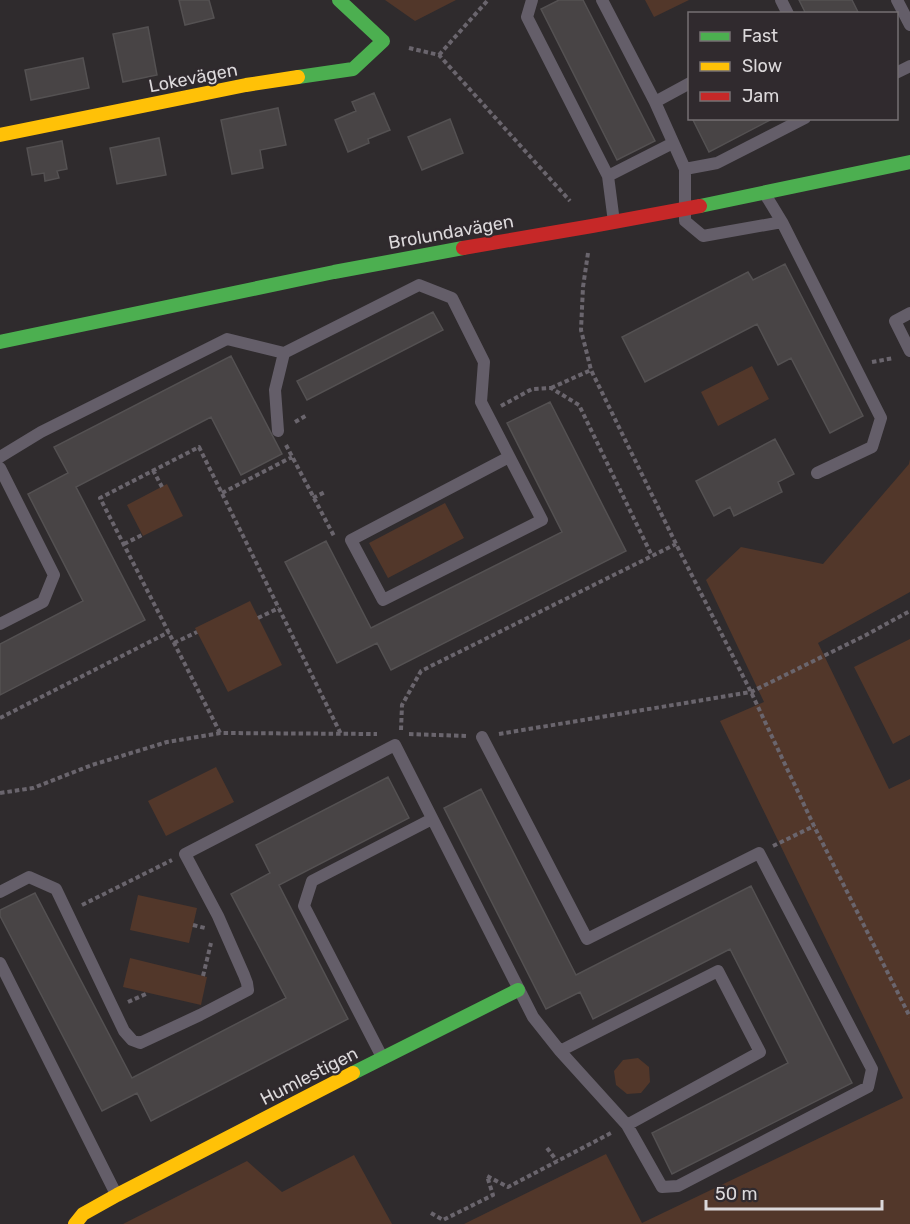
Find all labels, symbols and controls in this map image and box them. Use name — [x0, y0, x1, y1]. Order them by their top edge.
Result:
legend — [688, 12, 898, 120]
text: Fast — [742, 25, 778, 47]
text: Slow — [742, 55, 782, 77]
street label: Lokevägen — [147, 59, 239, 97]
text: Jam — [742, 85, 779, 107]
street label: Brolundavägen — [387, 210, 515, 254]
street label: Humlestigen — [257, 1042, 361, 1110]
scale bar — [706, 1173, 882, 1211]
text: 50 m — [715, 1183, 758, 1205]

